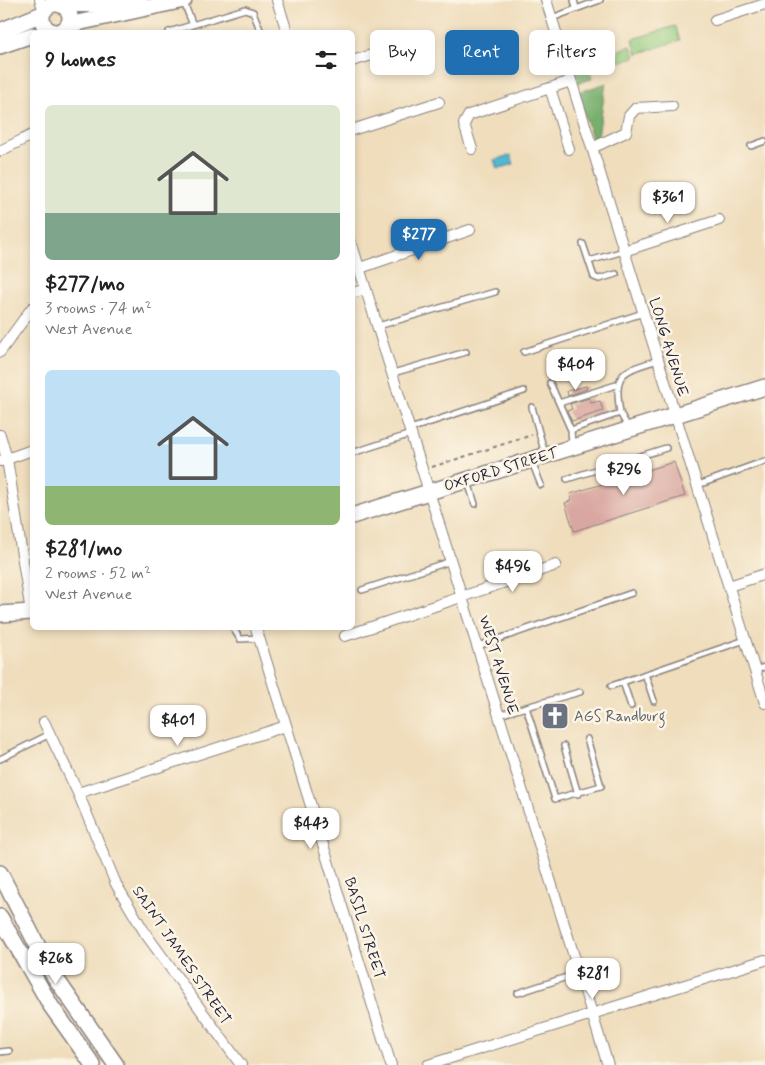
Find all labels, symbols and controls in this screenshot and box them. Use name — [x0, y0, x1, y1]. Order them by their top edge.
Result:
chip: Buy — [370, 30, 435, 75]
chip: Rent — [445, 30, 519, 75]
chip: Filters — [529, 30, 615, 75]
text: 9 homes — [45, 46, 116, 74]
icon: filters — [312, 46, 340, 74]
icon: home — [148, 138, 238, 228]
pin: $361 — [638, 182, 698, 224]
text: $361 — [652, 187, 684, 208]
pin: $277 — [389, 218, 449, 261]
text: $277 — [402, 224, 436, 245]
text: $277/mo — [45, 270, 125, 298]
street label: LONG AVENUE — [643, 295, 693, 400]
text: 3 rooms · 74 m² — [45, 298, 152, 319]
text: West Avenue — [45, 319, 132, 340]
pin: $404 — [546, 348, 606, 391]
text: $404 — [557, 354, 595, 375]
icon: home — [148, 403, 238, 493]
street label: OXFORD STREET — [442, 443, 562, 497]
pin: $296 — [594, 454, 654, 496]
text: $296 — [607, 459, 641, 480]
text: $281/mo — [45, 535, 122, 563]
pin: $496 — [483, 550, 543, 593]
text: $496 — [495, 556, 531, 577]
text: 2 rooms · 52 m² — [45, 563, 151, 584]
text: West Avenue — [45, 584, 132, 605]
street label: WEST AVENUE — [473, 613, 523, 718]
church icon: AGS Randburg — [540, 701, 570, 731]
pin: $401 — [148, 704, 208, 747]
place label: AGS Randburg — [574, 707, 666, 728]
text: $401 — [161, 710, 195, 731]
pin: $443 — [281, 808, 341, 850]
text: $443 — [294, 813, 328, 834]
street label: BASIL STREET — [339, 875, 389, 982]
street label: SAINT JAMES STREET — [127, 882, 235, 1029]
pin: $268 — [26, 942, 86, 985]
text: $268 — [39, 948, 73, 969]
pin: $281 — [563, 958, 623, 1000]
text: $281 — [577, 963, 609, 984]

